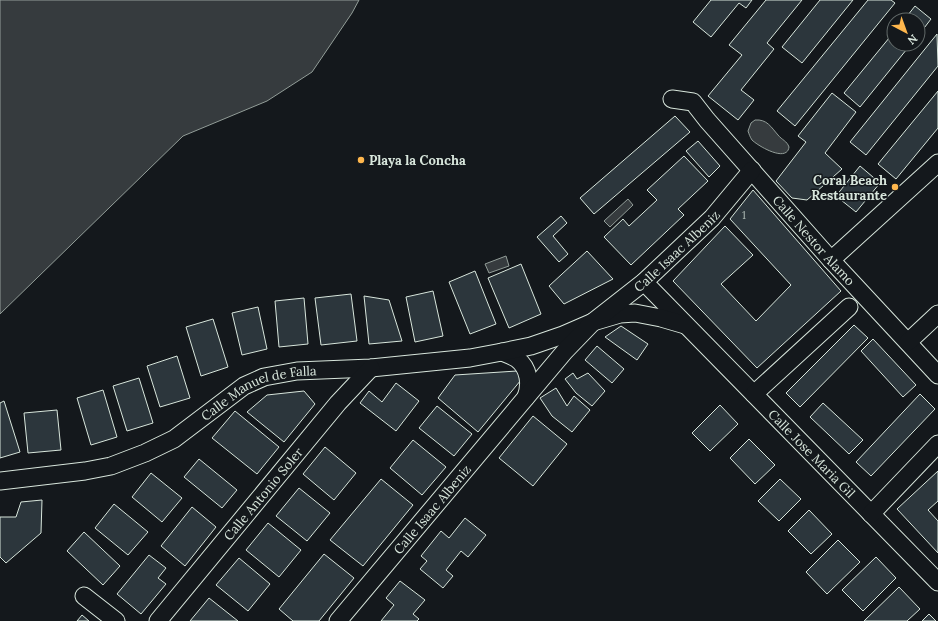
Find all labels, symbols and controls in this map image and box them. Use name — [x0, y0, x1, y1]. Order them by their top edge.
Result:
north arrow — [886, 12, 926, 52]
text: N — [904, 31, 920, 48]
place label: Playa la Concha — [369, 152, 466, 169]
marker: Playa la Concha — [356, 155, 366, 165]
place label: Coral Beach Restaurante — [811, 172, 887, 204]
marker: Coral Beach Restaurante — [890, 182, 900, 192]
street label: Calle Nestor Alamo — [769, 192, 859, 290]
street label: Calle Isaac Albeniz — [631, 207, 724, 296]
house number: 1 — [742, 208, 746, 222]
street label: Calle Manuel de Falla — [198, 362, 317, 425]
street label: Calle Jose Maria Gil — [764, 406, 859, 502]
street label: Calle Antonio Soler — [220, 444, 307, 544]
street label: Calle Isaac Albeniz — [390, 461, 475, 558]

